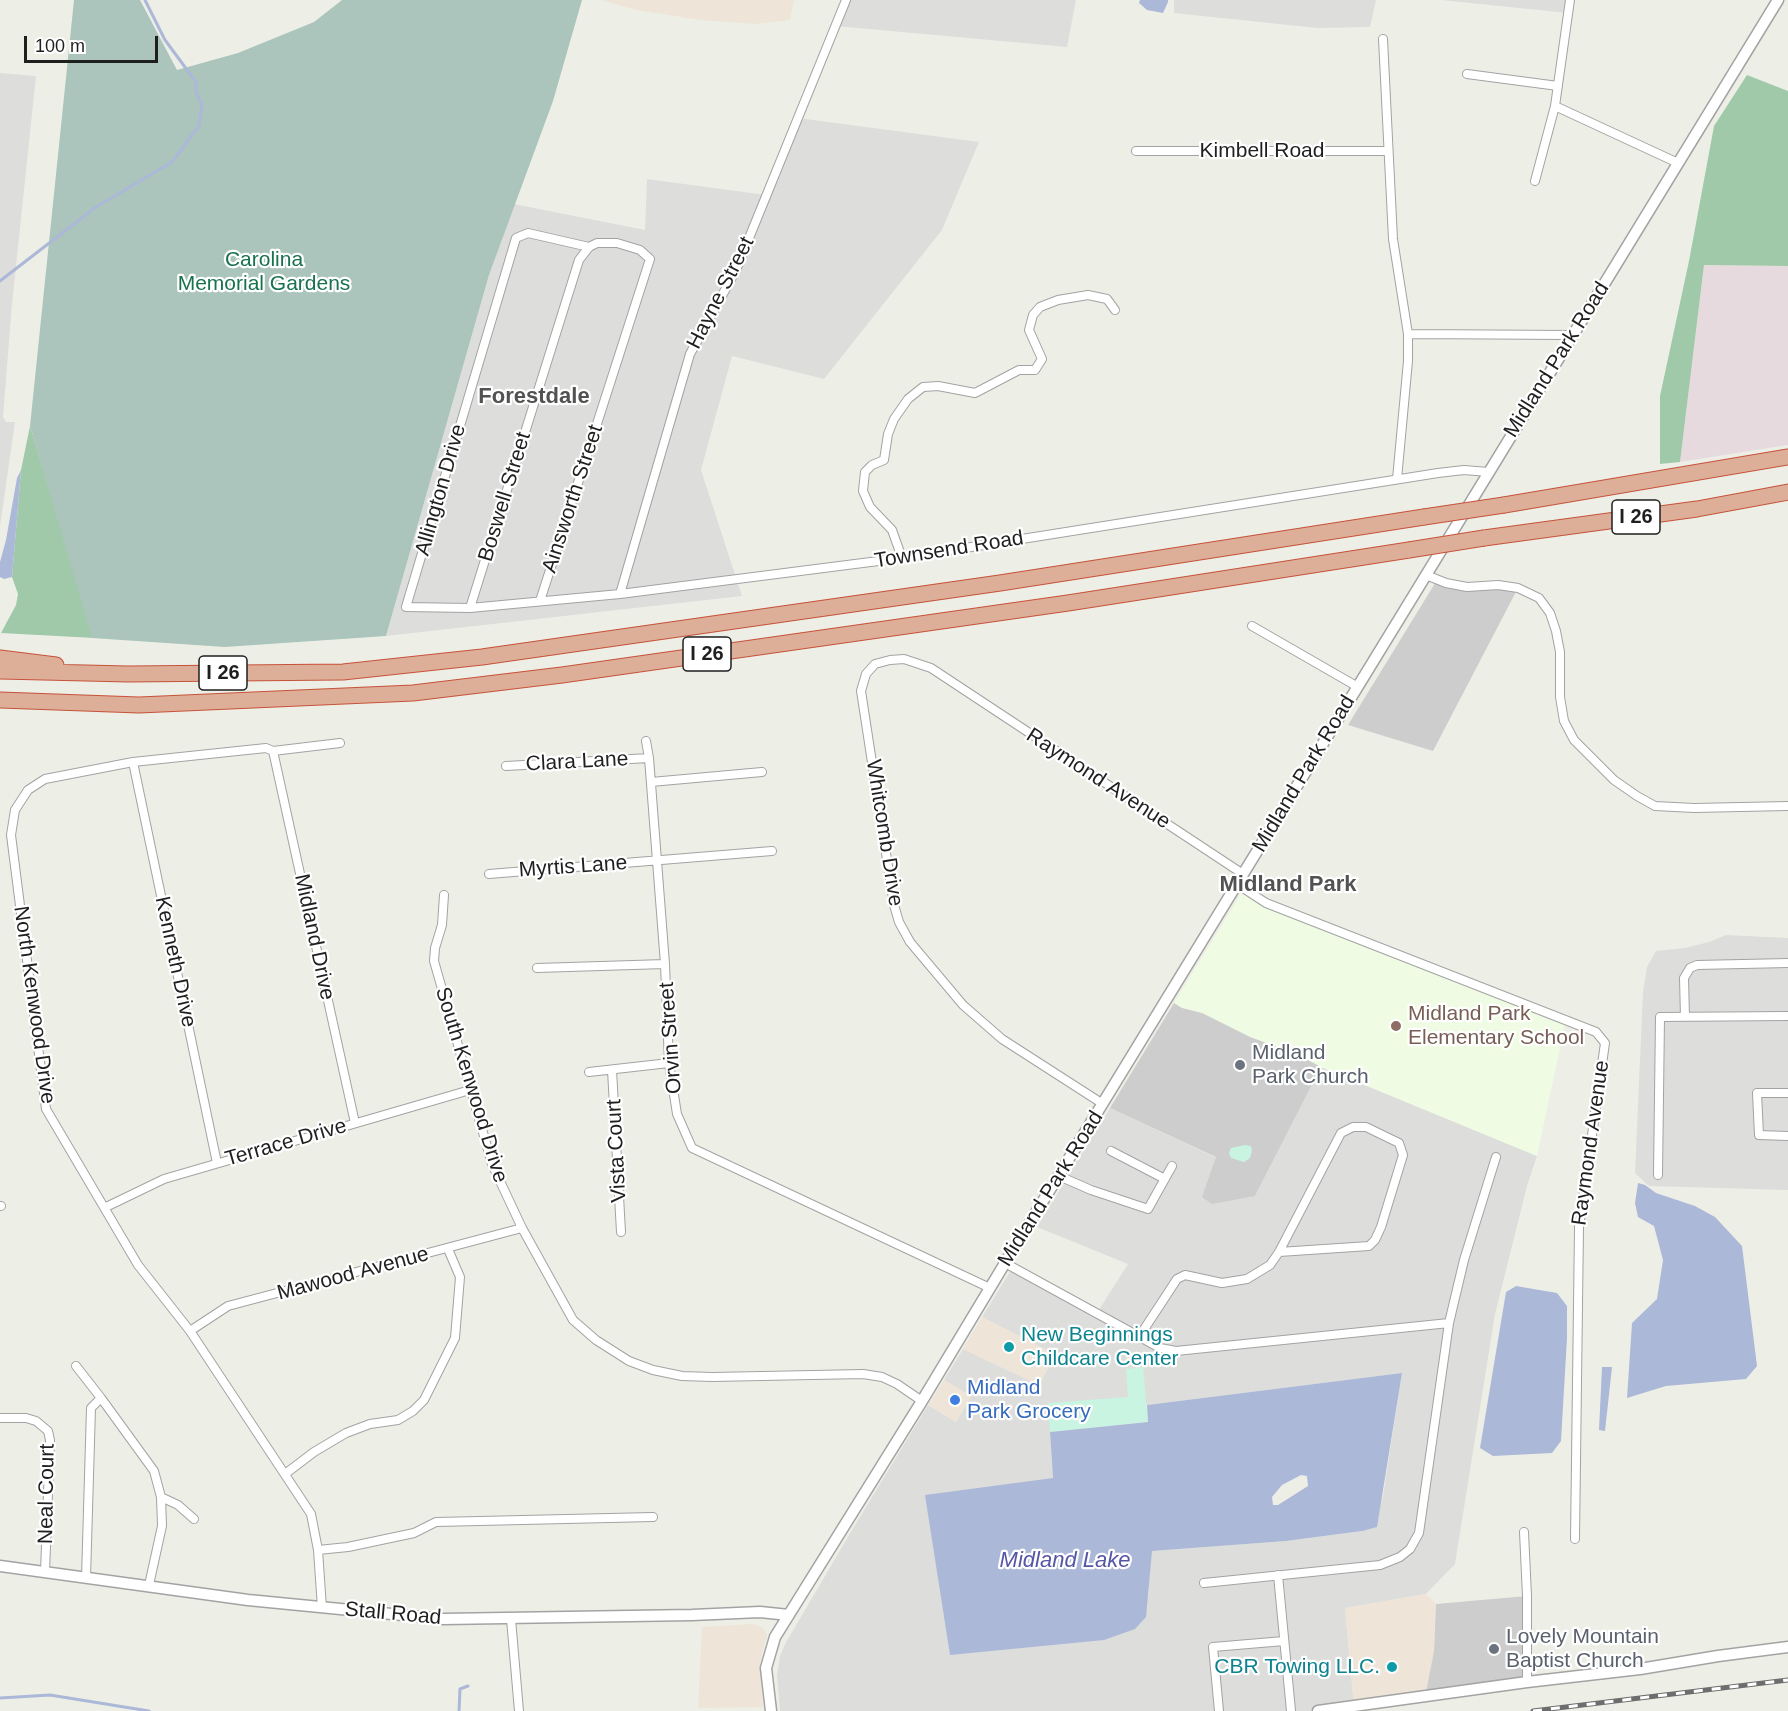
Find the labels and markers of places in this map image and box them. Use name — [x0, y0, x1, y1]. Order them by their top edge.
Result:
place label: Midland Park Elementary School — [1408, 1001, 1584, 1051]
marker: Midland Park Elementary School — [1389, 1019, 1403, 1033]
place label: Midland Park Church — [1252, 1040, 1369, 1090]
marker: Midland Park Church — [1233, 1058, 1247, 1072]
place label: New Beginnings Childcare Center — [1021, 1322, 1179, 1372]
marker: New Beginnings Childcare Center — [1002, 1340, 1016, 1354]
place label: Midland Park Grocery — [967, 1375, 1091, 1425]
marker: Midland Park Grocery — [948, 1393, 962, 1407]
place label: Lovely Mountain Baptist Church — [1506, 1624, 1659, 1674]
marker: Lovely Mountain Baptist Church — [1487, 1642, 1501, 1656]
place label: CBR Towing LLC. — [1214, 1654, 1380, 1680]
marker: CBR Towing LLC. — [1385, 1660, 1399, 1674]

